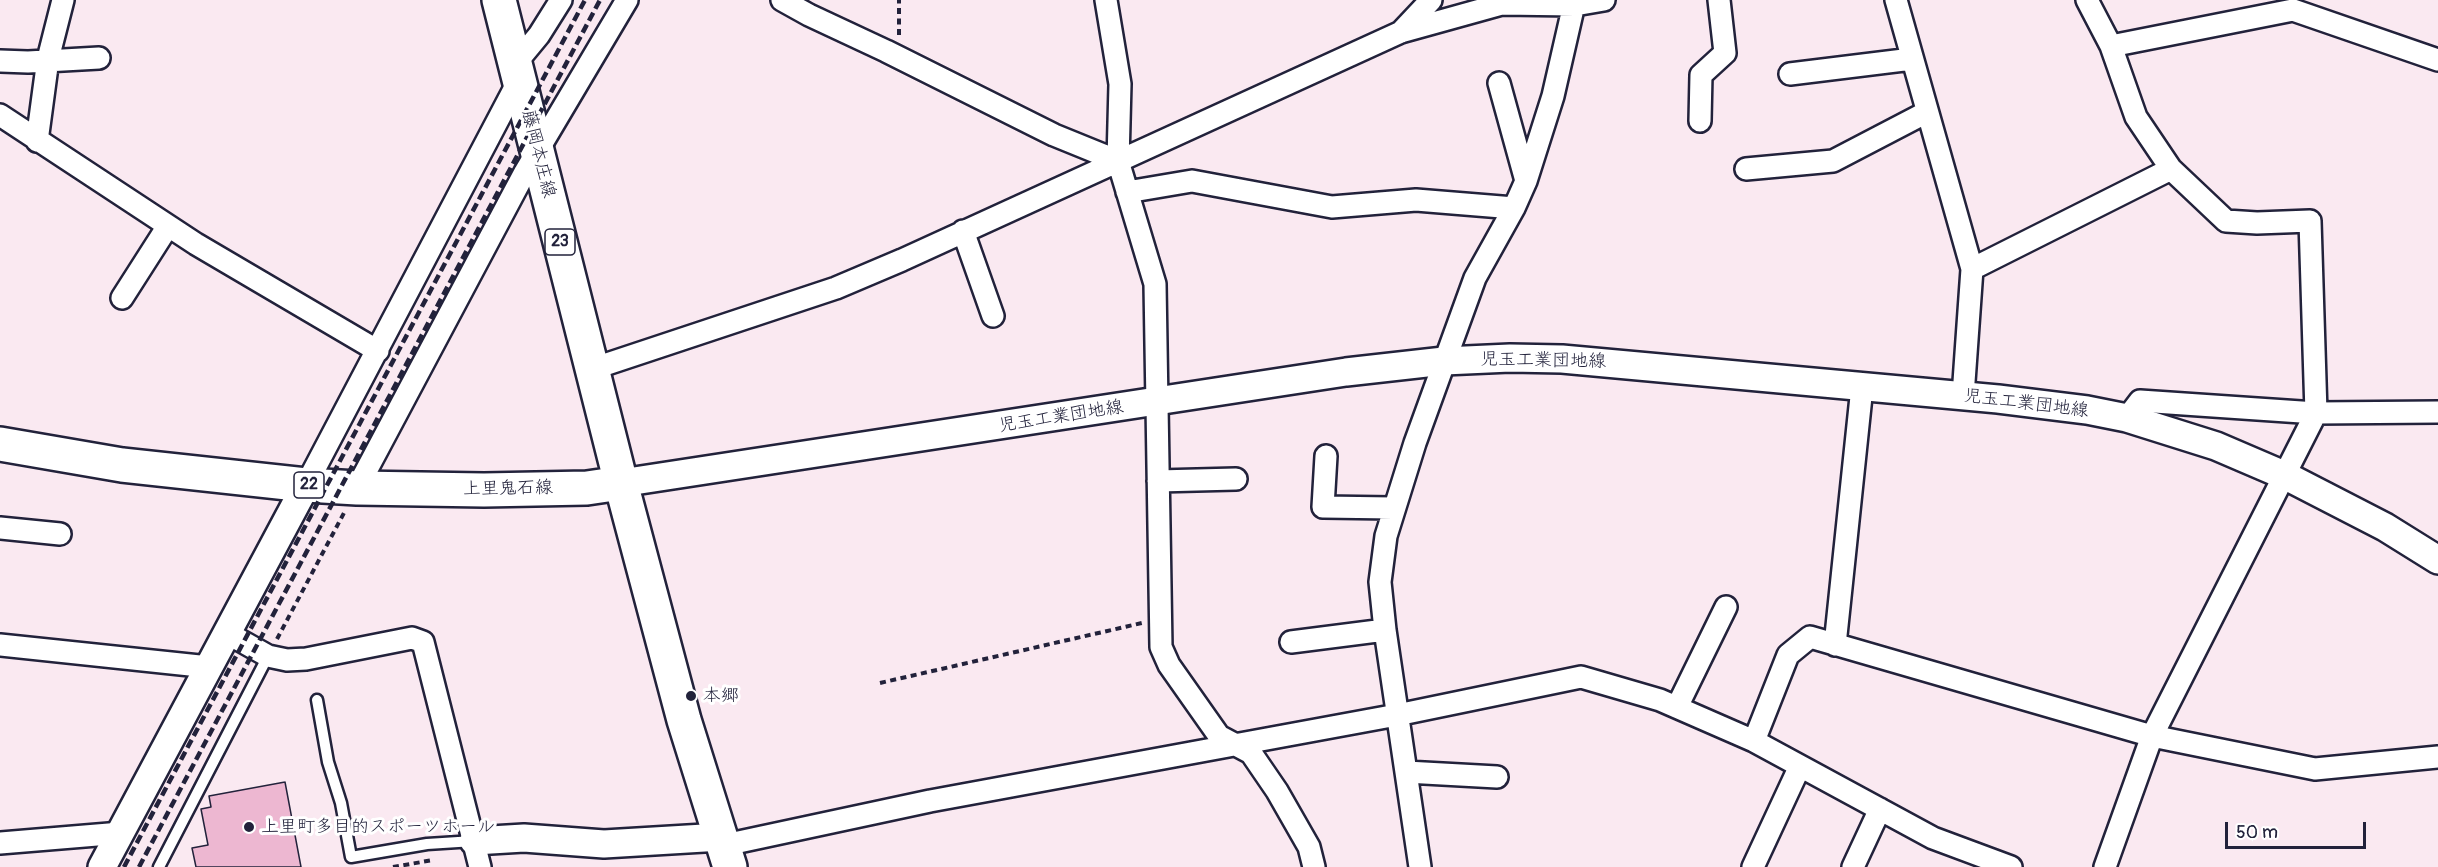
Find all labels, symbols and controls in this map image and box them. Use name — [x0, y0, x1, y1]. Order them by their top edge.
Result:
street label: 藤岡本庄線 — [517, 108, 559, 200]
road number: 23 — [545, 229, 575, 255]
street label: 児玉工業団地線 — [1480, 349, 1606, 373]
street label: 児玉工業団地線 — [1962, 386, 2090, 422]
street label: 児玉工業団地線 — [997, 396, 1125, 438]
road number: 22 — [294, 472, 324, 498]
street label: 上里鬼石線 — [463, 477, 553, 501]
place label: 本郷 — [703, 685, 739, 707]
marker: 本郷 — [684, 689, 698, 703]
scale bar — [2228, 810, 2369, 848]
place label: 上里町多目的スポーツホール — [261, 816, 495, 838]
marker: 上里町多目的スポーツホール — [242, 820, 256, 834]
text: 50 m — [2236, 821, 2278, 844]

